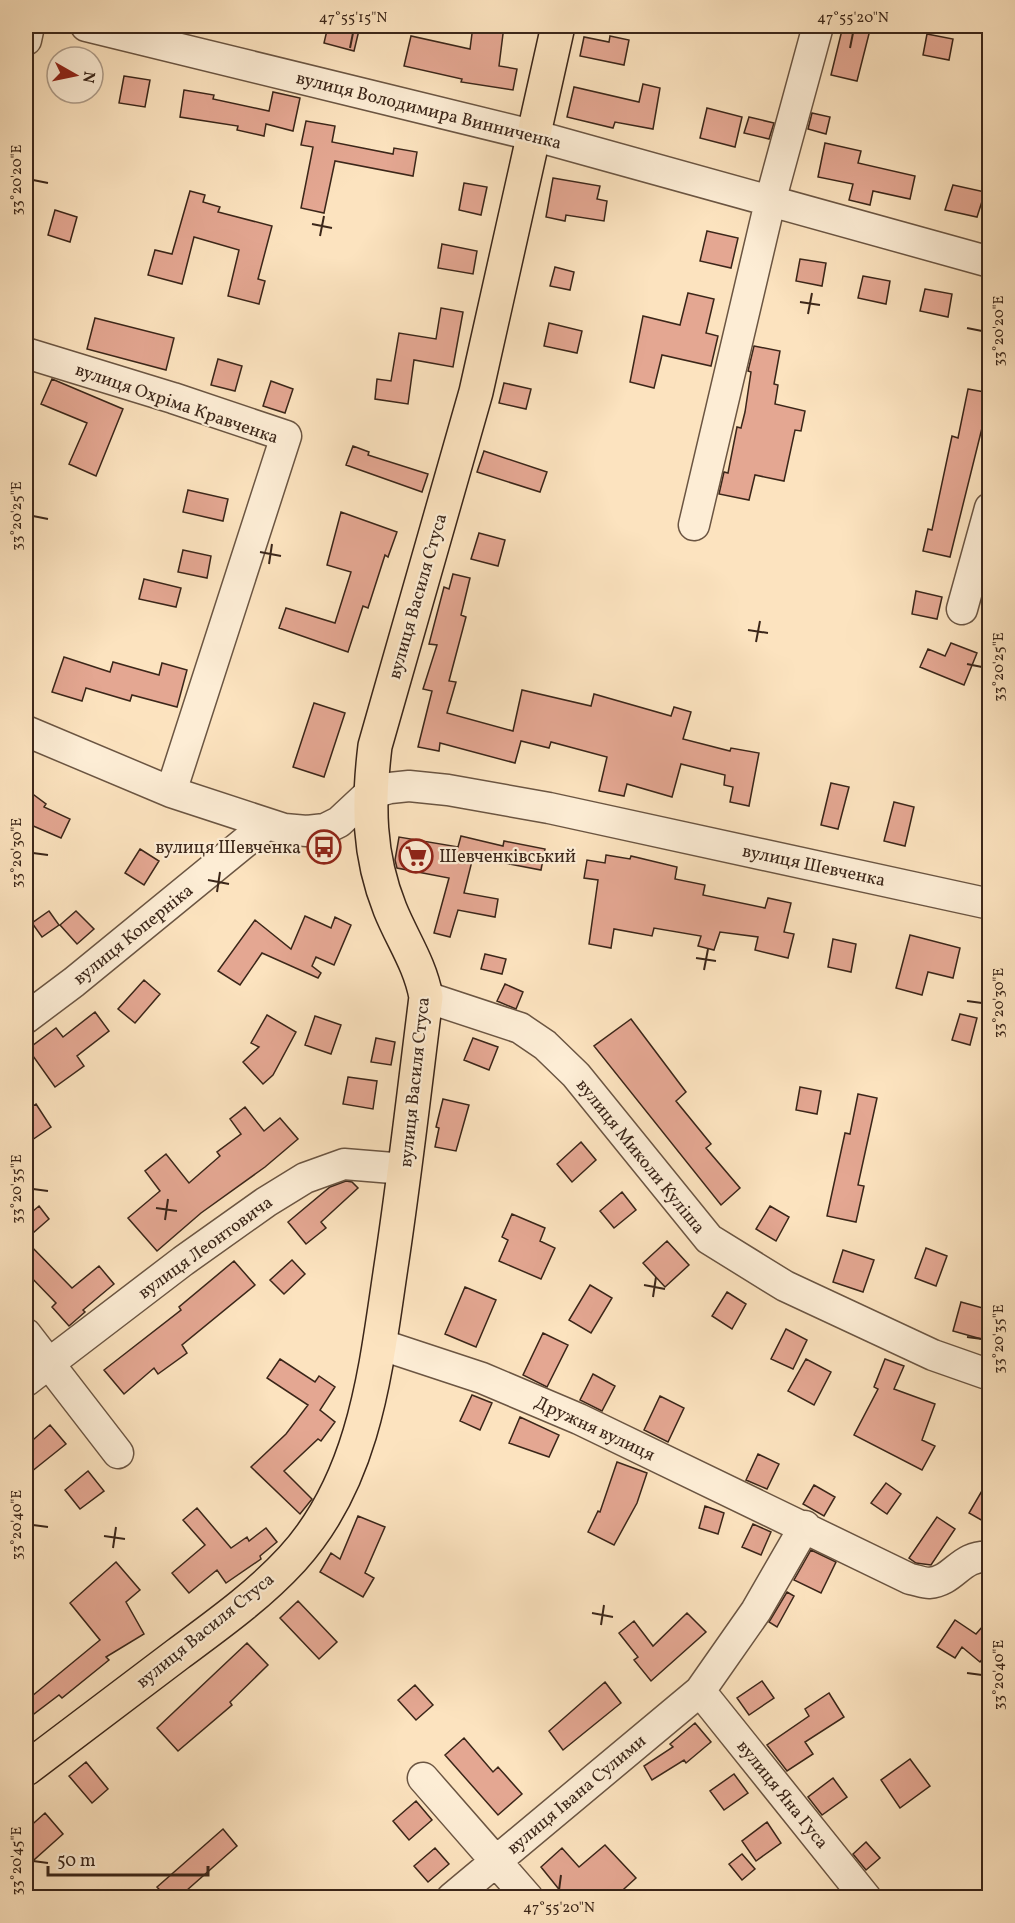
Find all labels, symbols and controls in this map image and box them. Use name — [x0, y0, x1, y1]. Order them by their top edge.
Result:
text: 47°55'15"N — [319, 8, 387, 29]
text: 47°55'20"N — [817, 8, 889, 29]
north arrow — [45, 45, 105, 105]
street label: вулиця Володимира Винниченка — [293, 66, 564, 157]
text: N — [76, 70, 100, 85]
text: 33°20'20"E — [7, 145, 28, 215]
text: 33°20'20"E — [989, 296, 1010, 366]
street label: вулиця Охріма Кравченка — [72, 358, 282, 451]
text: 33°20'25"E — [7, 481, 28, 551]
street label: вулиця Василя Стуса — [383, 511, 454, 682]
text: 33°20'25"E — [989, 632, 1010, 702]
text: 33°20'30"E — [7, 818, 28, 888]
bus stop icon: вулиця Шевченка — [306, 829, 342, 865]
place label: вулиця Шевченка — [155, 836, 301, 861]
supermarket icon: Шевченківський — [398, 838, 434, 874]
street label: вулиця Шевченка — [740, 839, 887, 894]
place label: Шевченківський — [439, 845, 576, 870]
street label: вулиця Коперніка — [69, 879, 199, 991]
text: 33°20'30"E — [989, 968, 1010, 1038]
street label: вулиця Василя Стуса — [394, 996, 437, 1169]
street label: вулиця Миколи Куліша — [569, 1074, 710, 1240]
text: 33°20'35"E — [7, 1154, 28, 1224]
street label: вулиця Леонтовича — [133, 1191, 278, 1306]
text: 33°20'35"E — [989, 1304, 1010, 1374]
street label: Дружня вулиця — [530, 1391, 659, 1468]
text: 33°20'40"E — [7, 1490, 28, 1560]
street label: вулиця Василя Стуса — [132, 1568, 280, 1695]
text: 33°20'40"E — [989, 1640, 1010, 1710]
street label: вулиця Івана Сулими — [502, 1729, 652, 1861]
street label: вулиця Яна Гуса — [730, 1735, 834, 1855]
text: 33°20'45"E — [7, 1826, 28, 1896]
scale bar — [48, 1839, 208, 1877]
text: 50 m — [57, 1849, 96, 1874]
text: 47°55'20"N — [523, 1898, 595, 1919]

